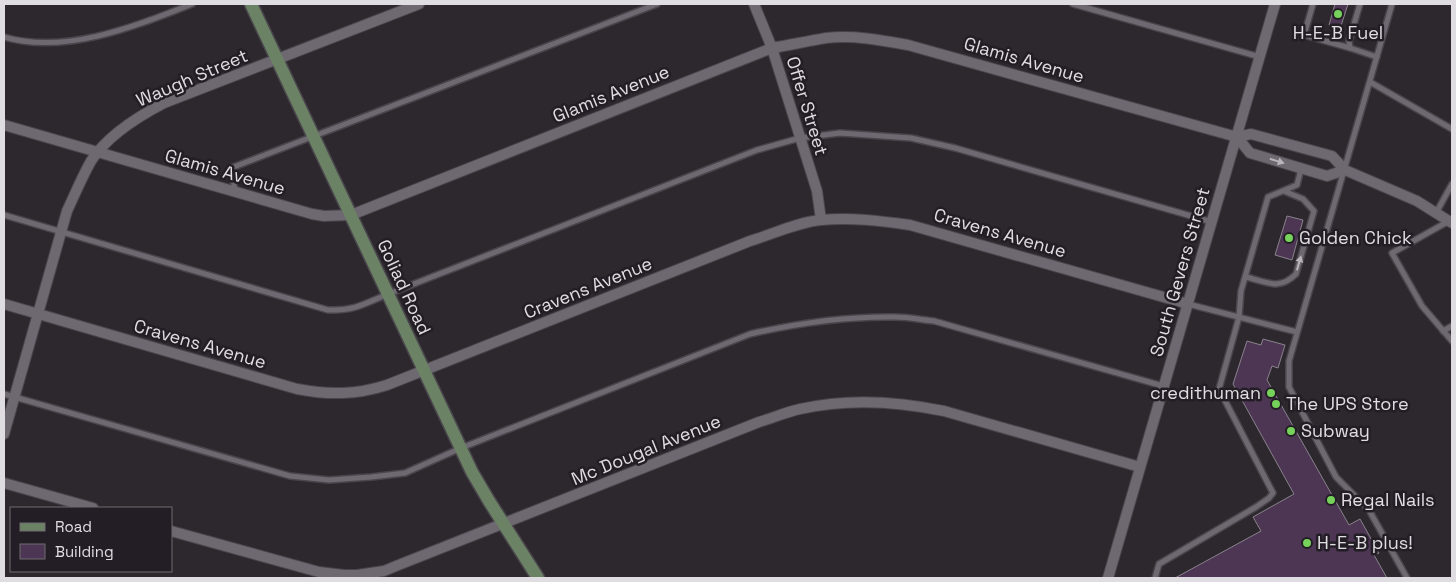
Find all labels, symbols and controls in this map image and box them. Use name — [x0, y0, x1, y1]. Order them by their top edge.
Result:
marker: H-E-B Fuel — [1332, 8, 1344, 20]
place label: H-E-B Fuel — [1293, 21, 1383, 44]
street label: Glamis Avenue — [961, 31, 1087, 88]
street label: Waugh Street — [133, 44, 251, 111]
street label: Offer Street — [782, 54, 833, 158]
street label: Glamis Avenue — [549, 60, 673, 127]
street label: Glamis Avenue — [162, 143, 288, 200]
one-way arrow — [1269, 158, 1284, 166]
street label: South Gevers Street — [1144, 185, 1215, 359]
street label: Cravens Avenue — [931, 203, 1069, 262]
place label: Golden Chick — [1299, 226, 1412, 249]
marker: Golden Chick — [1283, 232, 1295, 244]
street label: Goliad Road — [372, 236, 436, 338]
street label: Cravens Avenue — [520, 251, 655, 324]
one-way arrow — [1295, 256, 1303, 271]
street label: Cravens Avenue — [131, 314, 269, 373]
place label: credithuman — [1150, 381, 1261, 404]
marker: credithuman — [1265, 387, 1277, 399]
place label: The UPS Store — [1286, 392, 1409, 415]
marker: The UPS Store — [1270, 398, 1282, 410]
street label: Mc Dougal Avenue — [568, 409, 724, 490]
place label: Subway — [1301, 419, 1370, 442]
marker: Subway — [1285, 425, 1297, 437]
place label: Regal Nails — [1341, 488, 1435, 511]
marker: Regal Nails — [1325, 494, 1337, 506]
legend — [10, 507, 172, 572]
text: Road — [55, 517, 92, 536]
place label: H-E-B plus! — [1317, 531, 1413, 554]
marker: H-E-B plus! — [1301, 537, 1313, 549]
text: Building — [55, 542, 114, 561]

